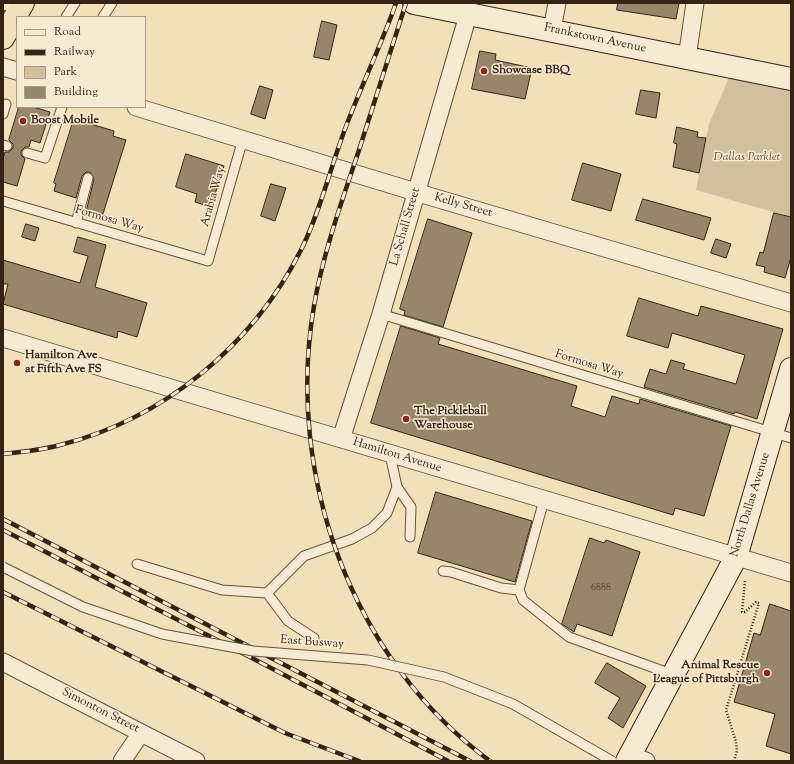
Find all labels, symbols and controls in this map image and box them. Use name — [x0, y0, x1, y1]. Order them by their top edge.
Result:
legend — [16, 16, 146, 108]
street label: Frankstown Avenue — [543, 21, 647, 57]
text: Road — [54, 23, 81, 41]
text: Railway — [54, 43, 95, 61]
text: Park — [54, 63, 77, 81]
place label: Showcase BBQ — [492, 64, 570, 78]
marker: Showcase BBQ — [479, 66, 489, 76]
text: Building — [54, 83, 98, 101]
place label: Boost Mobile — [31, 114, 99, 128]
marker: Boost Mobile — [18, 116, 28, 126]
park label: Dallas Parklet — [714, 151, 780, 165]
street label: Arabia Way — [199, 165, 229, 229]
street label: La Schall Street — [388, 186, 424, 268]
street label: Kelly Street — [432, 191, 494, 221]
street label: Formosa Way — [73, 203, 145, 237]
street label: Formosa Way — [553, 348, 625, 382]
place label: Hamilton Ave at Fifth Ave FS — [25, 349, 102, 377]
marker: Hamilton Ave at Fifth Ave FS — [12, 358, 22, 368]
place label: The Pickleball Warehouse — [414, 405, 487, 433]
marker: The Pickleball Warehouse — [401, 414, 411, 424]
street label: Hamilton Avenue — [351, 436, 443, 476]
street label: North Dallas Avenue — [728, 451, 774, 559]
house number: 6888 — [591, 582, 611, 594]
street label: East Busway — [280, 634, 344, 652]
place label: Animal Rescue League of Pittsburgh — [653, 659, 759, 687]
marker: Animal Rescue League of Pittsburgh — [762, 668, 772, 678]
street label: Simonton Street — [59, 685, 141, 737]

